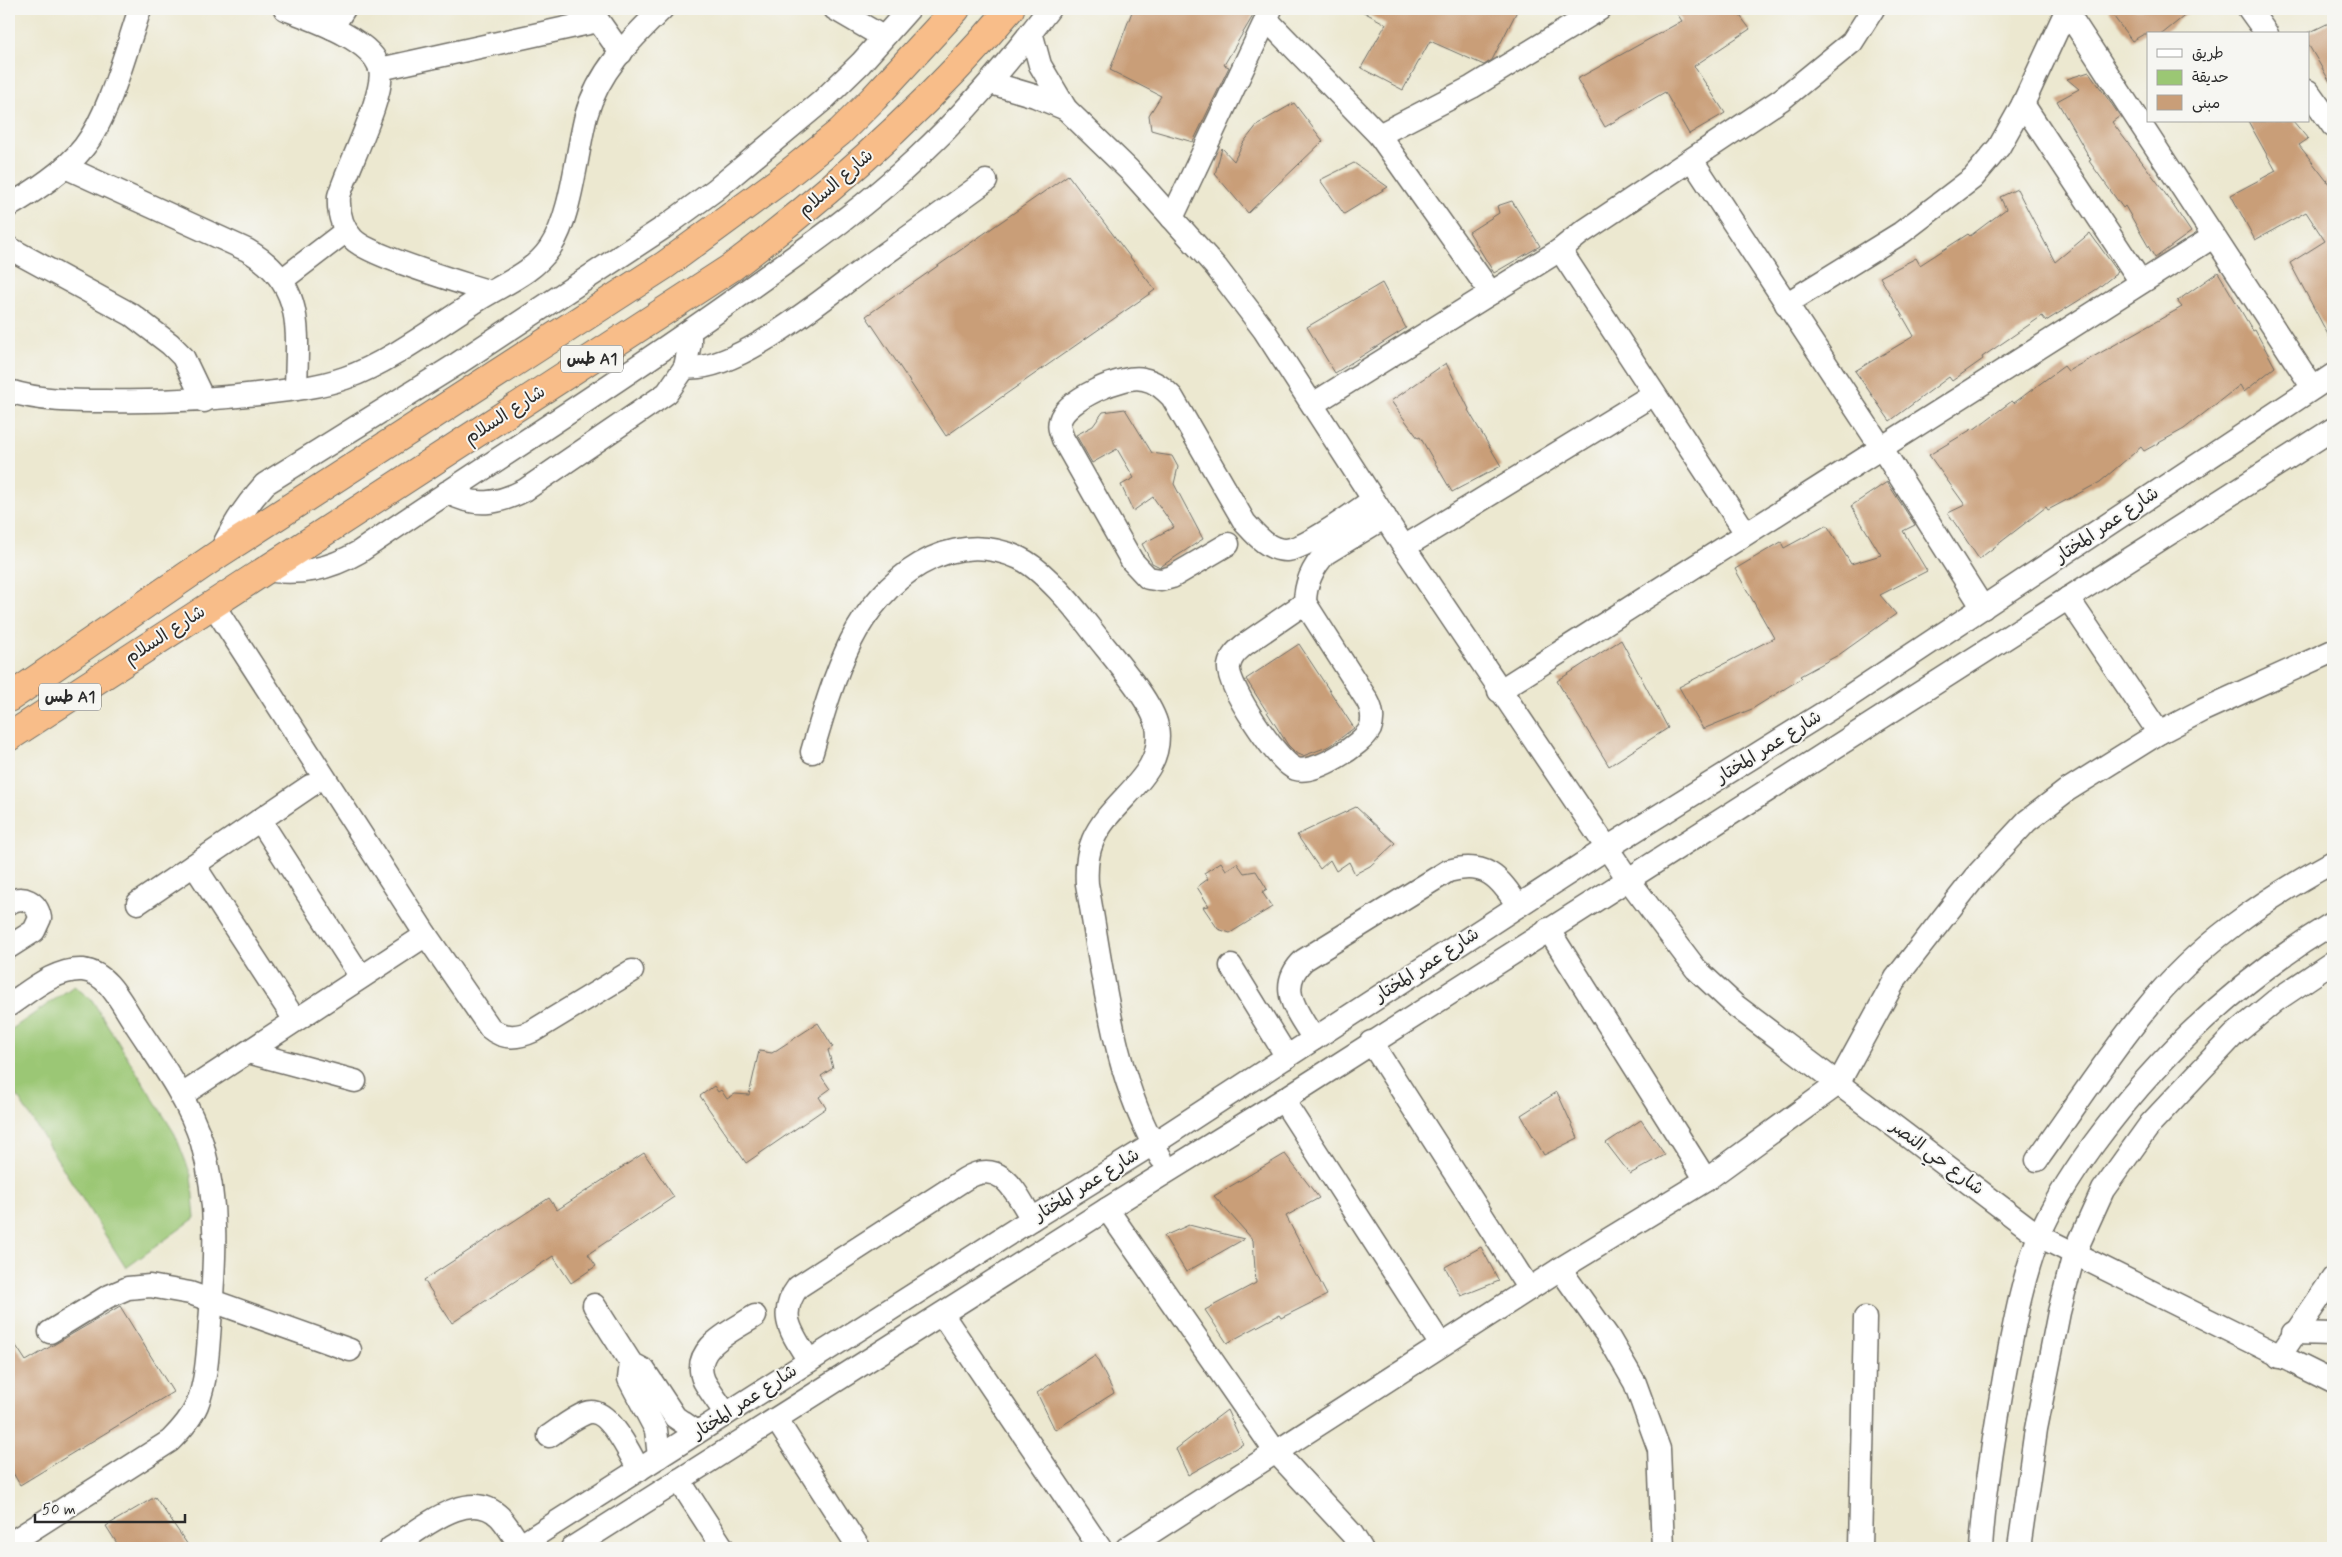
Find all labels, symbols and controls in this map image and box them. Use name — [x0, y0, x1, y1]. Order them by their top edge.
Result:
legend — [2147, 32, 2310, 122]
text: طريق — [2192, 44, 2224, 64]
text: حديقة — [2192, 68, 2229, 88]
text: مبنى — [2192, 94, 2220, 114]
street label: شارع السلام — [793, 144, 879, 223]
road number: طس A1 — [561, 346, 623, 372]
street label: شارع السلام — [460, 380, 551, 451]
street label: شارع عمر المختار — [2049, 481, 2164, 570]
street label: شارع السلام — [120, 600, 211, 671]
road number: طس A1 — [39, 684, 101, 710]
street label: شارع عمر المختار — [1710, 705, 1826, 790]
street label: شارع عمر المختار — [1368, 922, 1484, 1009]
street label: شارع حي النصر — [1882, 1114, 1989, 1203]
street label: شارع عمر المختار — [1028, 1143, 1144, 1228]
street label: شارع عمر المختار — [686, 1359, 802, 1446]
scale bar — [35, 1492, 185, 1524]
text: 50 m — [42, 1500, 76, 1520]

